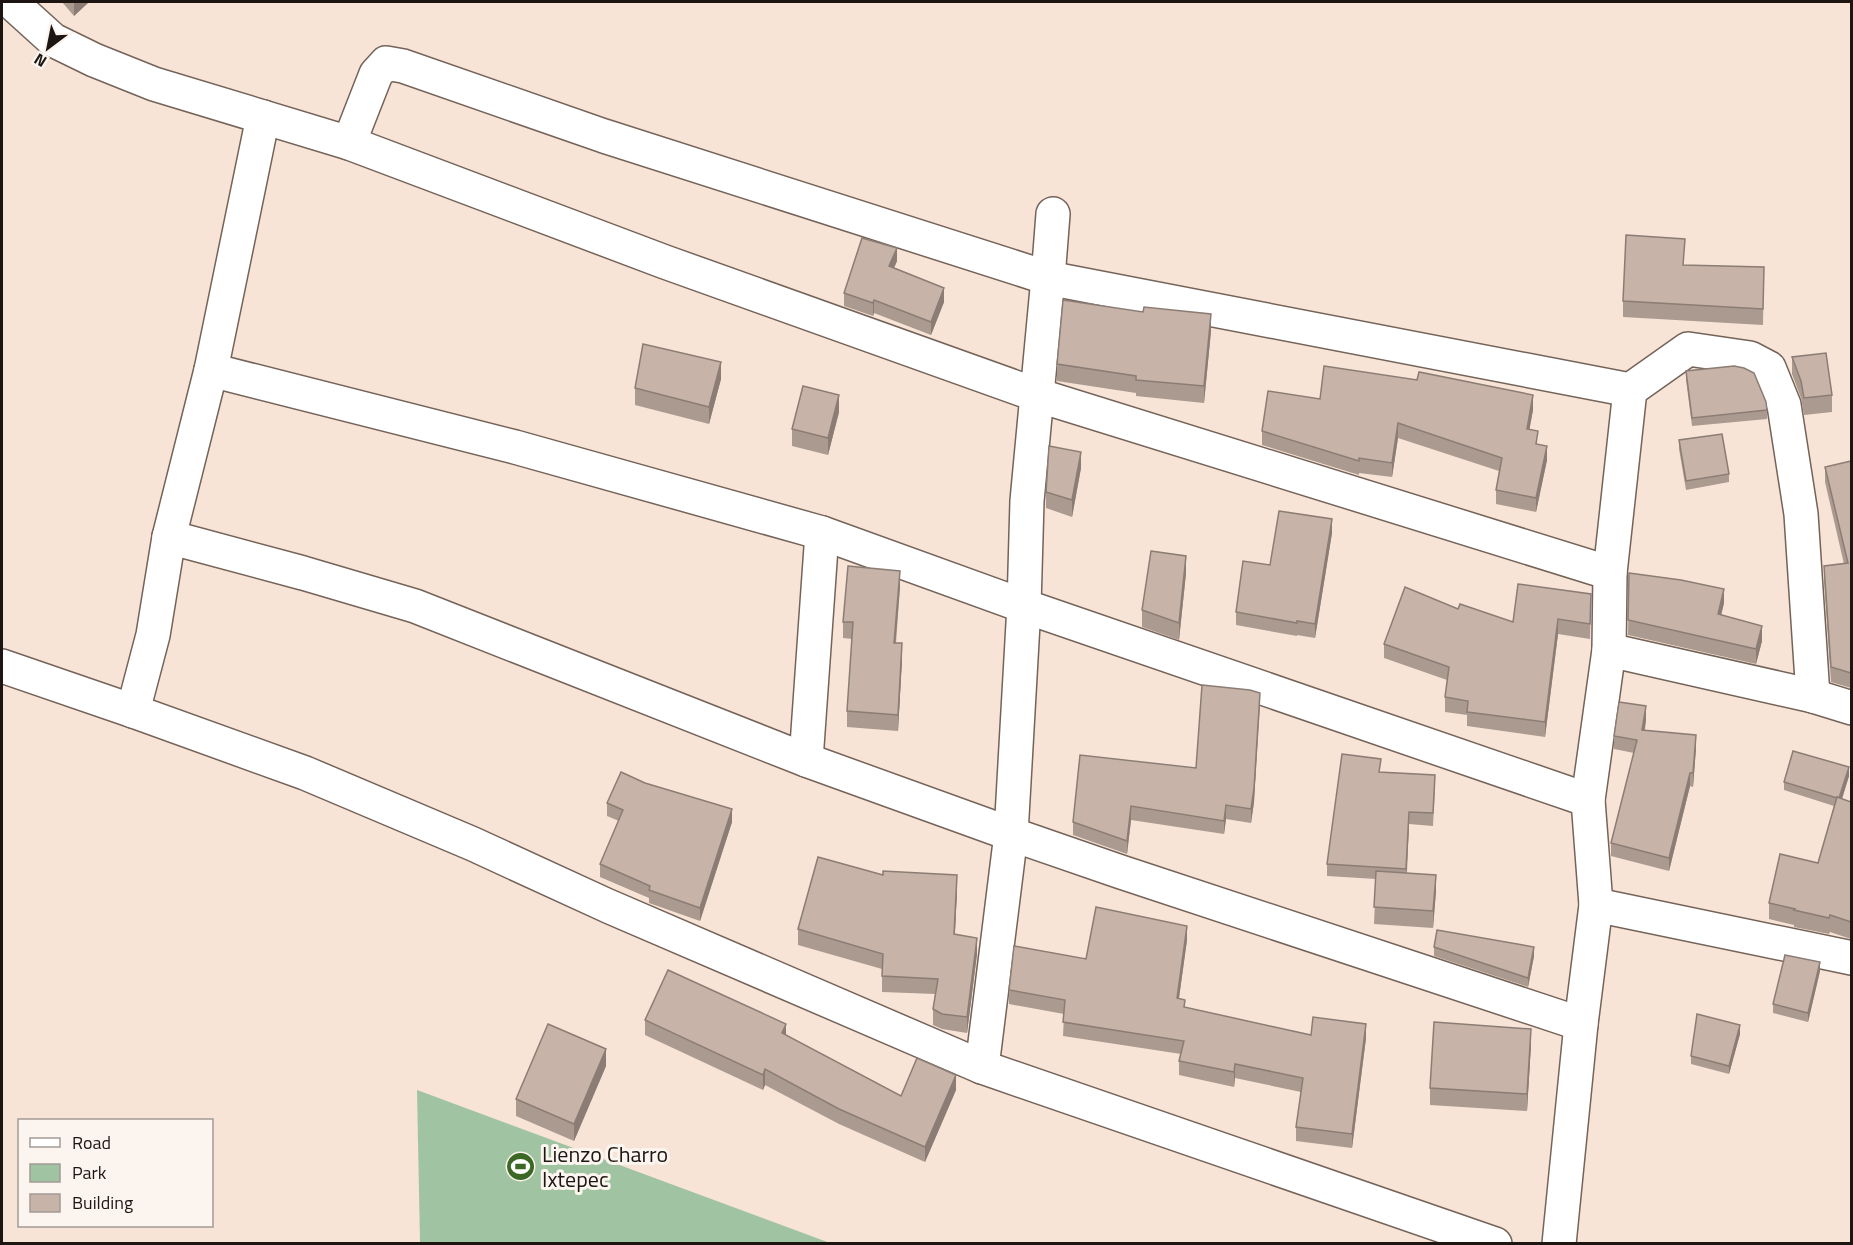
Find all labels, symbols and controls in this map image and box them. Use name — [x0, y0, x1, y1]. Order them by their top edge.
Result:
north arrow — [18, 18, 78, 78]
text: N — [29, 48, 51, 74]
legend — [18, 1119, 213, 1227]
text: Road — [72, 1129, 111, 1156]
place label: Lienzo Charro Ixtepec — [542, 1137, 668, 1196]
sports icon: Lienzo Charro Ixtepec — [505, 1151, 537, 1183]
text: Park — [72, 1159, 107, 1186]
text: Building — [72, 1189, 133, 1216]

